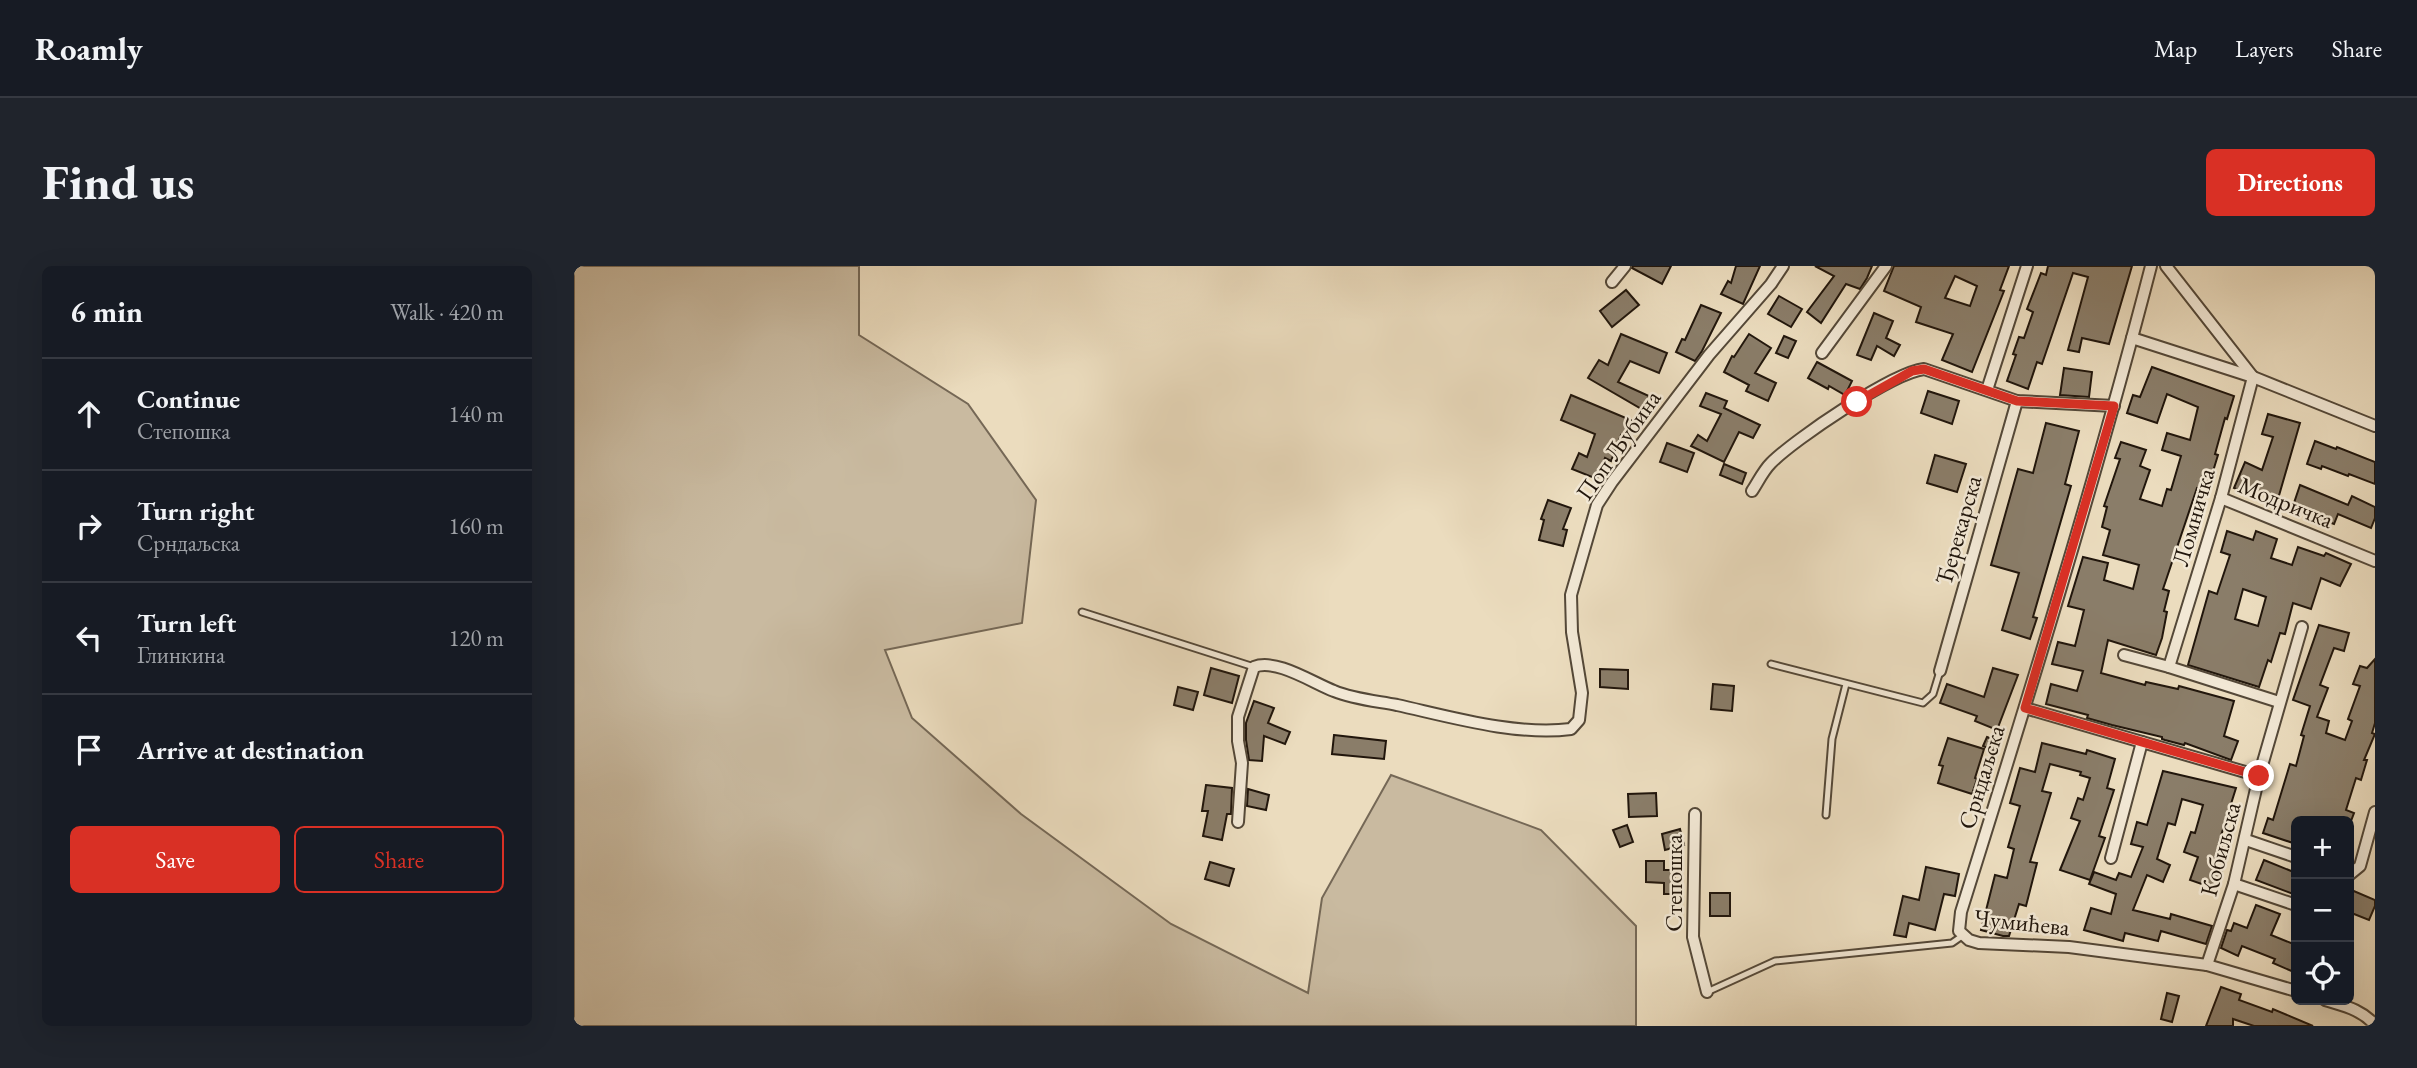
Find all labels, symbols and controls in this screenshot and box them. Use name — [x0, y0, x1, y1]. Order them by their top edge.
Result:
text: Roamly — [35, 27, 143, 70]
text: Map — [2154, 33, 2197, 64]
text: Layers — [2235, 33, 2294, 64]
text: Share — [2332, 33, 2382, 64]
button: Directions — [2206, 149, 2375, 216]
text: Find us — [42, 150, 194, 214]
text: 6 min — [70, 292, 143, 331]
text: Walk · 420 m — [390, 297, 504, 327]
text: Continue — [137, 382, 240, 416]
street label: Поп Љубина — [1569, 383, 1668, 506]
route start — [1841, 386, 1872, 417]
icon: ahead — [70, 395, 108, 433]
text: 140 m — [448, 399, 504, 429]
text: Степошка — [137, 416, 230, 446]
street label: Ломничка — [2164, 464, 2222, 569]
street label: Модричка — [2234, 469, 2339, 535]
street label: Ђерекарска — [1928, 471, 1989, 588]
text: Turn right — [137, 494, 255, 528]
icon: right — [70, 507, 108, 545]
text: 160 m — [448, 511, 504, 541]
text: Срндаљска — [137, 528, 240, 558]
text: Turn left — [137, 606, 236, 640]
icon: left — [70, 619, 108, 657]
text: 120 m — [448, 623, 504, 653]
text: Глинкина — [137, 640, 225, 670]
street label: Срндаљска — [1950, 721, 2012, 833]
icon: arrive — [70, 731, 108, 769]
text: Arrive at destination — [137, 733, 364, 767]
route end — [2243, 760, 2274, 791]
street label: Кобиљска — [2193, 798, 2248, 899]
map controls — [2291, 816, 2354, 1005]
button: + — [2291, 816, 2354, 879]
button: Save — [70, 826, 280, 893]
button: Share — [294, 826, 504, 893]
street label: Степошка — [1658, 834, 1689, 932]
button: − — [2291, 879, 2354, 942]
street label: Чумићева — [1973, 902, 2072, 942]
button: locate — [2291, 942, 2354, 1005]

